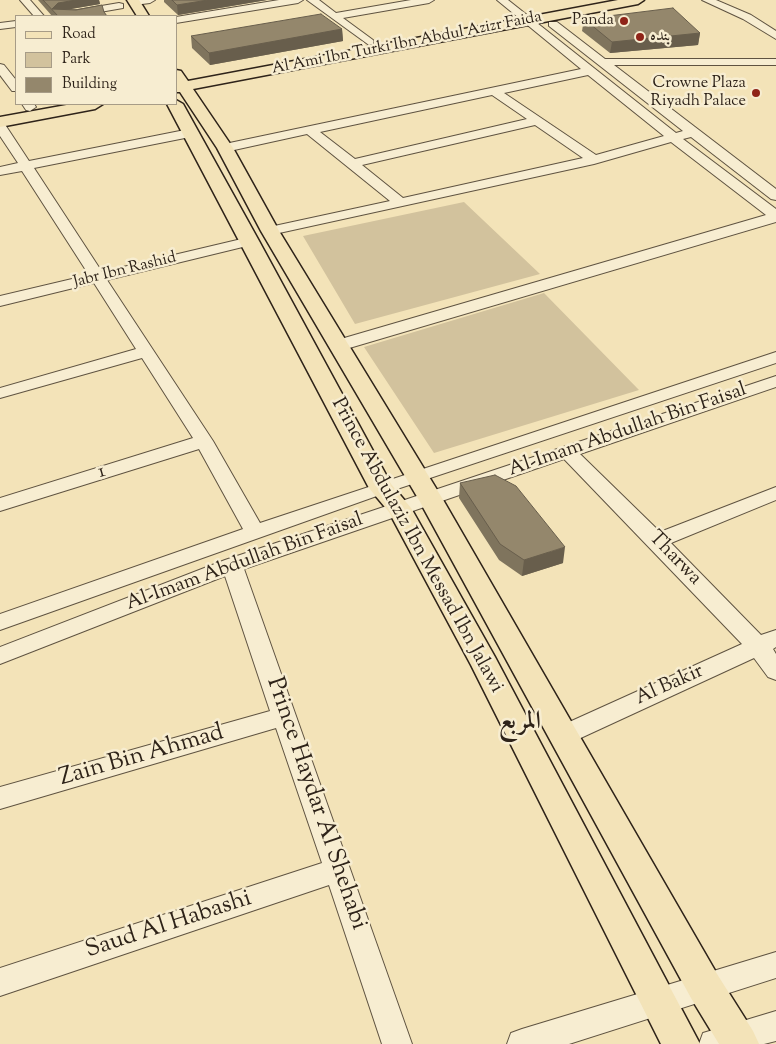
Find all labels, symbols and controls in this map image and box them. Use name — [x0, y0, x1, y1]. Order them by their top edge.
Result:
street label: Al Ami Ibn Turki Ibn Abdul Azizr Faida — [270, 8, 544, 80]
place label: Panda — [572, 11, 614, 31]
legend — [15, 15, 178, 105]
marker: Panda — [618, 15, 630, 27]
text: Road — [62, 24, 96, 45]
place label: بنده — [650, 27, 670, 47]
marker: بنده — [634, 31, 646, 43]
text: Park — [62, 49, 91, 70]
text: Building — [62, 74, 117, 95]
place label: Crowne Plaza Riyadh Palace — [651, 74, 746, 112]
marker: Crowne Plaza Riyadh Palace — [750, 87, 762, 99]
street label: Jabr Ibn Rashid — [72, 249, 178, 293]
street label: Al-Imam Abdullah Bin Faisal — [506, 379, 750, 483]
street label: Prince Abdulaziz Ibn Messad Ibn Jalawi — [325, 394, 507, 698]
street label: 1 — [95, 461, 109, 485]
street label: Al-Imam Abdullah Bin Faisal — [123, 509, 367, 617]
street label: Tharwa — [642, 527, 706, 591]
street label: Al Bakir — [632, 660, 708, 712]
street label: Prince Haydar Al Shehabi — [258, 674, 372, 934]
district label: المربع — [499, 709, 541, 739]
street label: Zain Bin Ahmad — [57, 720, 227, 794]
street label: Saud Al Habashi — [82, 886, 256, 966]

